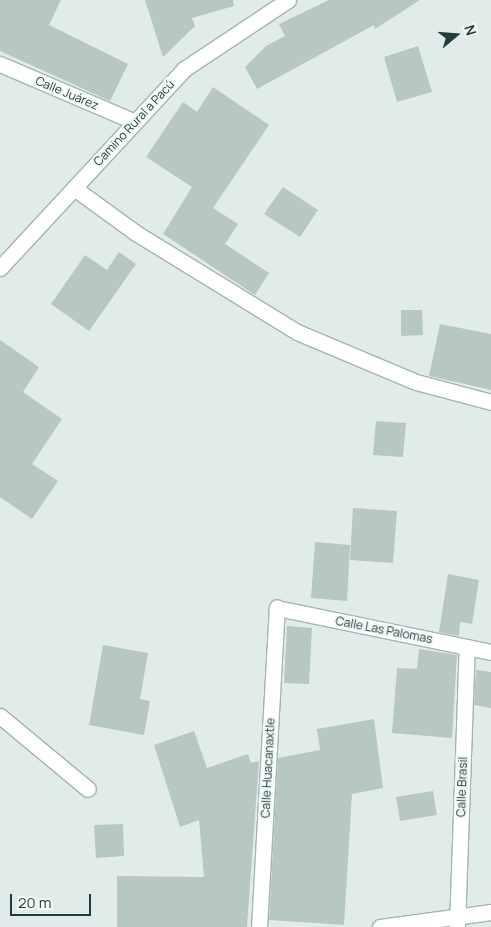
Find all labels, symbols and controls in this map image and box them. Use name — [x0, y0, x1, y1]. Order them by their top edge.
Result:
north arrow — [431, 10, 481, 60]
text: N — [460, 22, 481, 38]
street label: Calle Juárez — [33, 73, 101, 113]
street label: Camino Rural a Pacú — [91, 77, 177, 169]
street label: Calle Las Palomas — [334, 614, 434, 646]
street label: Calle Huacanaxtle — [258, 718, 278, 818]
street label: Calle Brasil — [454, 757, 470, 817]
scale bar — [12, 884, 94, 916]
text: 20 m — [18, 892, 51, 913]

